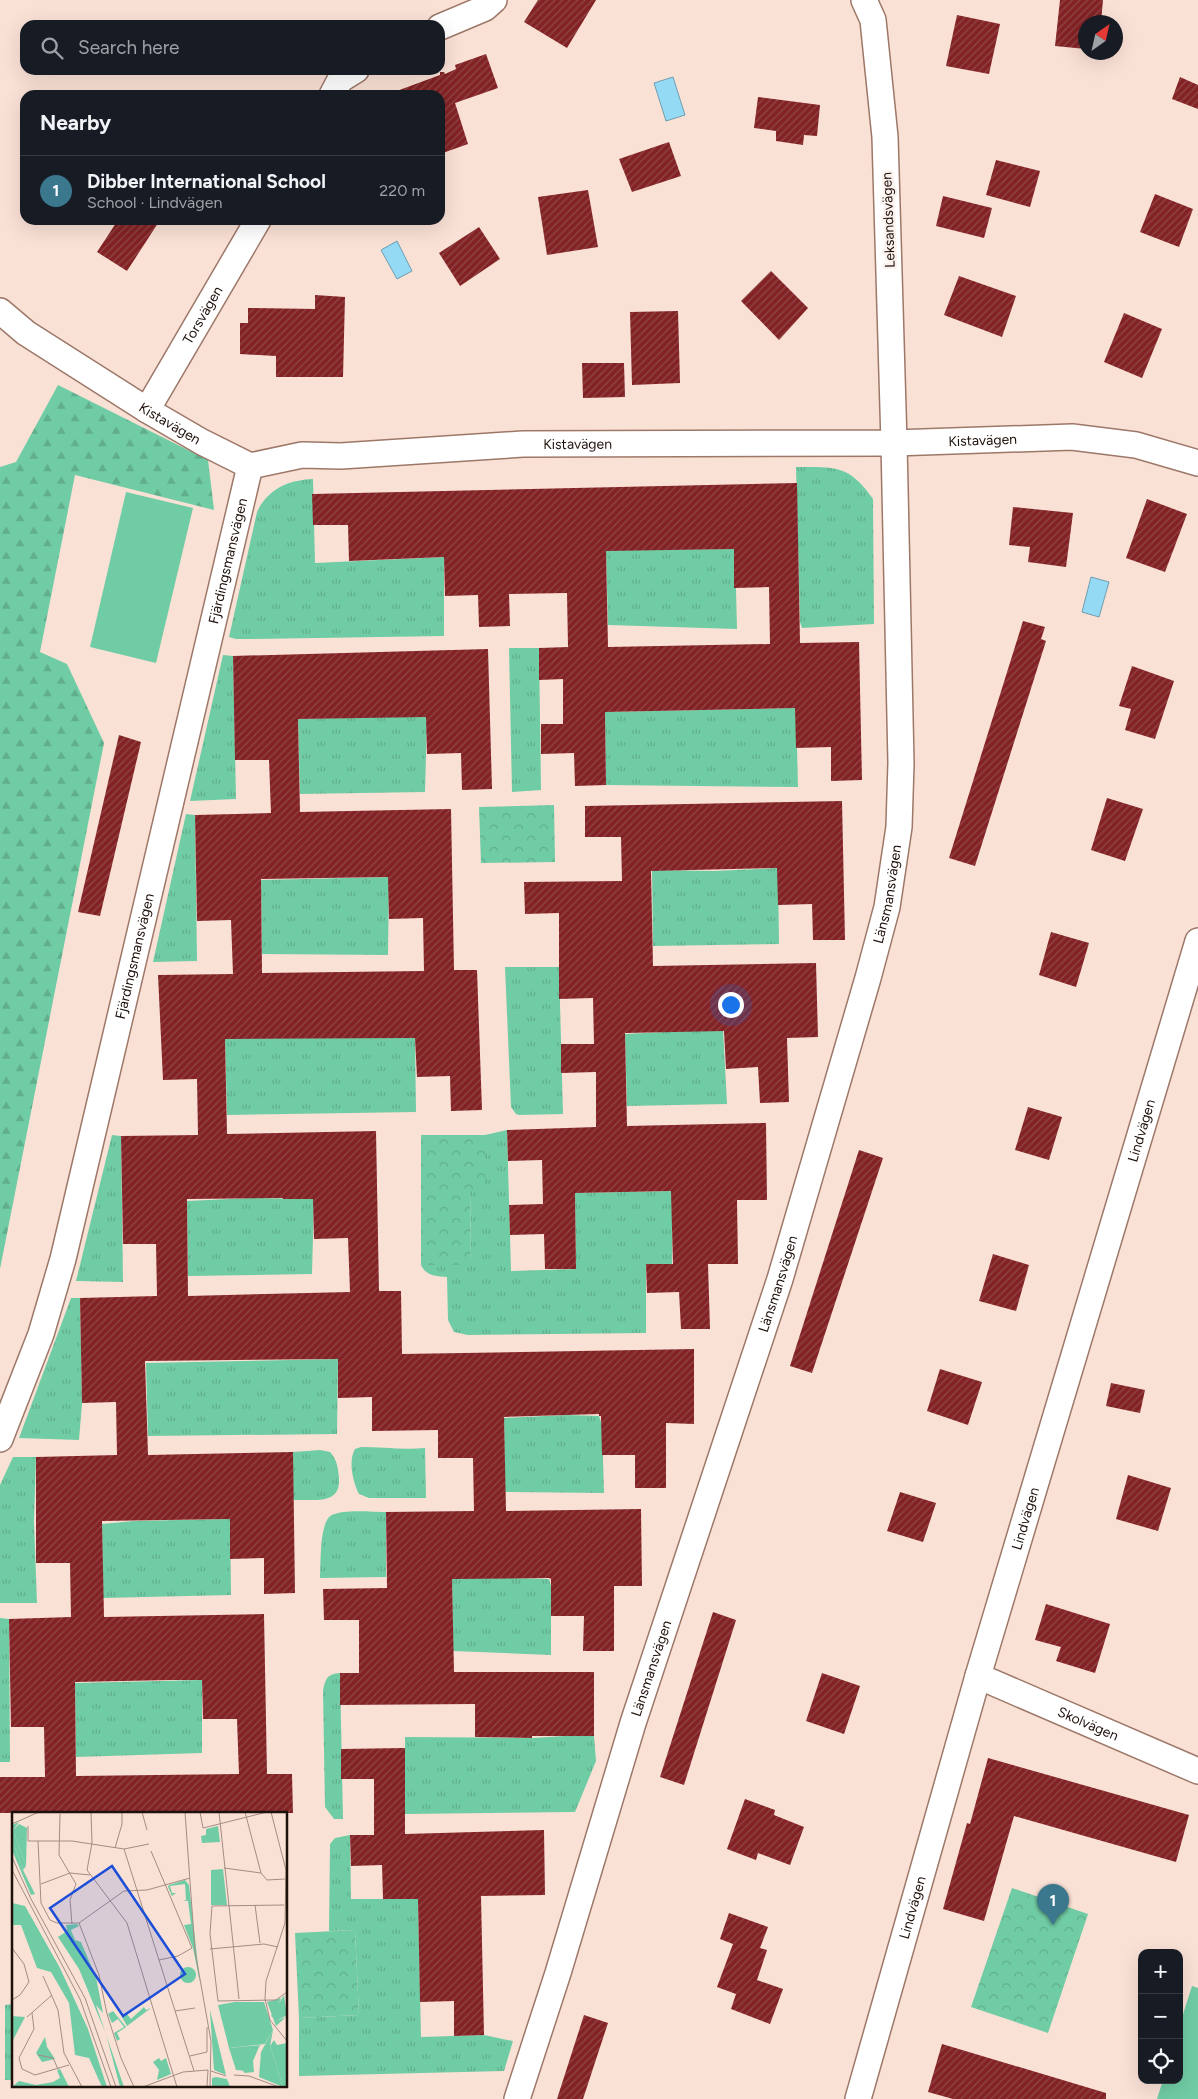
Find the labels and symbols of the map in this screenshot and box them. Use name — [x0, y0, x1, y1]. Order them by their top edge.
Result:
north arrow — [1078, 15, 1123, 60]
street label: Leksandsvägen — [878, 172, 899, 268]
street label: Torsvägen — [179, 283, 227, 347]
street label: Kistavägen — [136, 399, 204, 448]
street label: Kistavägen — [948, 431, 1017, 450]
street label: Kistavägen — [543, 436, 612, 453]
street label: Fjärdingsmansvägen — [205, 496, 251, 626]
street label: Länsmansvägen — [870, 843, 905, 946]
street label: Fjärdingsmansvägen — [112, 891, 158, 1021]
your location — [718, 992, 744, 1018]
street label: Lindvägen — [1124, 1097, 1159, 1164]
street label: Länsmansvägen — [755, 1233, 801, 1334]
street label: Lindvägen — [1008, 1485, 1043, 1552]
street label: Länsmansvägen — [628, 1618, 675, 1719]
street label: Skolvägen — [1055, 1703, 1121, 1745]
inset map — [12, 1812, 288, 2086]
street label: Lindvägen — [896, 1874, 930, 1941]
pin: 1 — [1037, 1884, 1069, 1925]

